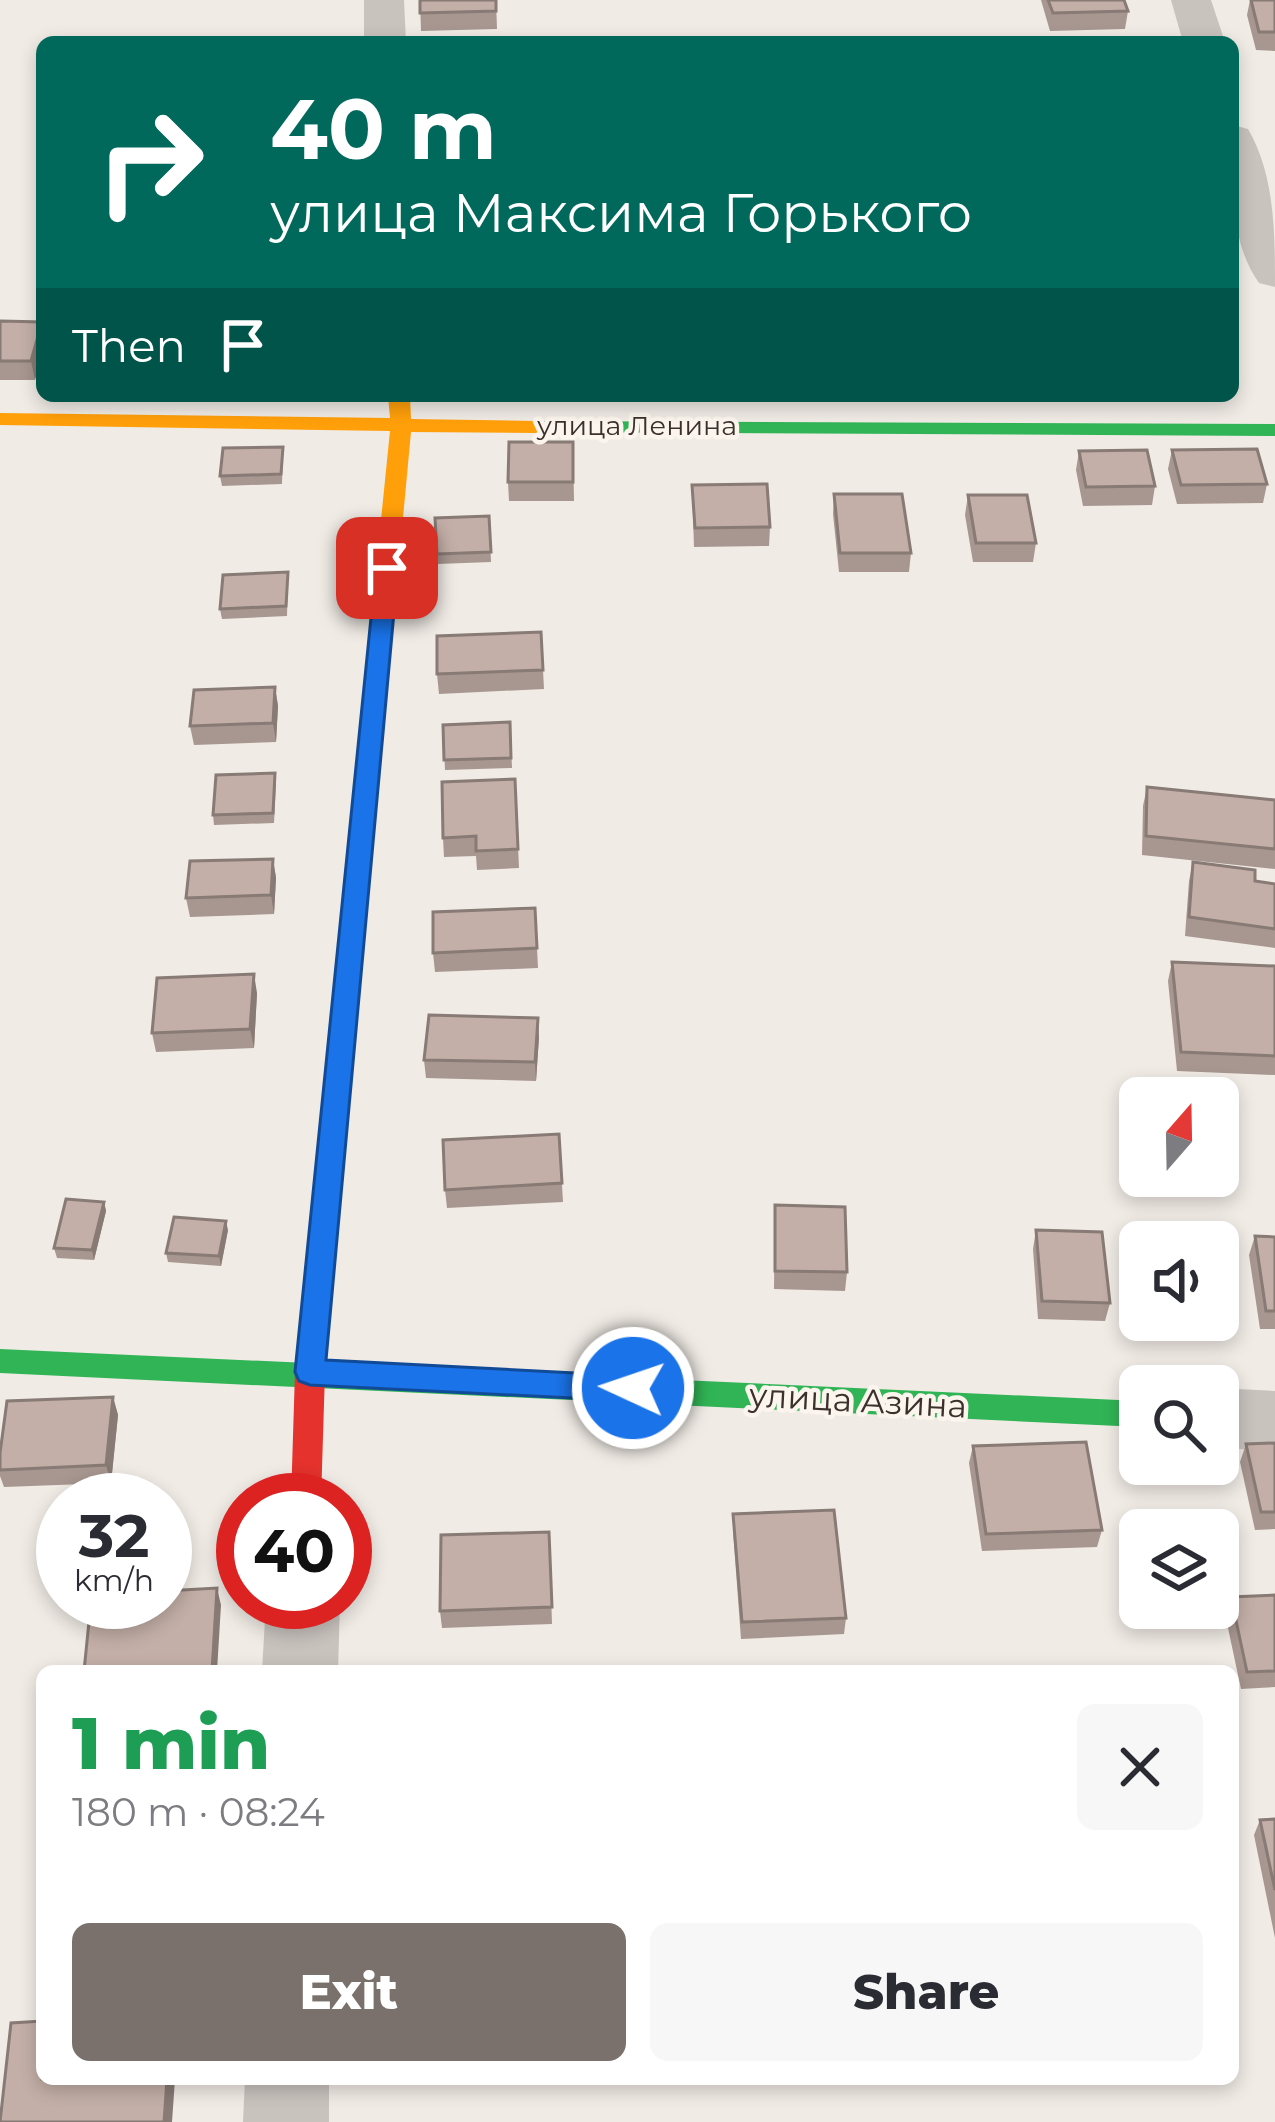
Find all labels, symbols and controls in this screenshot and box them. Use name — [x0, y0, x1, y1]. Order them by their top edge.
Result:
text: 40 m — [270, 78, 497, 180]
icon: right — [72, 84, 228, 240]
text: улица Максима Горького — [270, 180, 972, 246]
icon: arrive — [210, 312, 276, 378]
text: Then — [72, 318, 186, 373]
street label: улица Ленина — [536, 409, 737, 442]
pin — [336, 517, 438, 619]
icon: arrive — [354, 535, 420, 601]
north arrow — [1119, 1077, 1239, 1197]
map controls — [1119, 1077, 1239, 1629]
button: sound — [1119, 1221, 1239, 1341]
position arrow — [570, 1325, 696, 1451]
button: search — [1119, 1365, 1239, 1485]
street label: улица Азина — [747, 1374, 968, 1426]
speed limit sign: 40 — [216, 1473, 372, 1629]
text: 32 — [79, 1499, 149, 1572]
button: layers — [1119, 1509, 1239, 1629]
text: km/h — [74, 1562, 154, 1599]
text: 1 min — [72, 1699, 270, 1787]
button: close — [1077, 1704, 1203, 1830]
text: 180 m · 08:24 — [72, 1788, 325, 1836]
button: Exit — [72, 1923, 626, 2061]
button: Share — [650, 1923, 1203, 2061]

